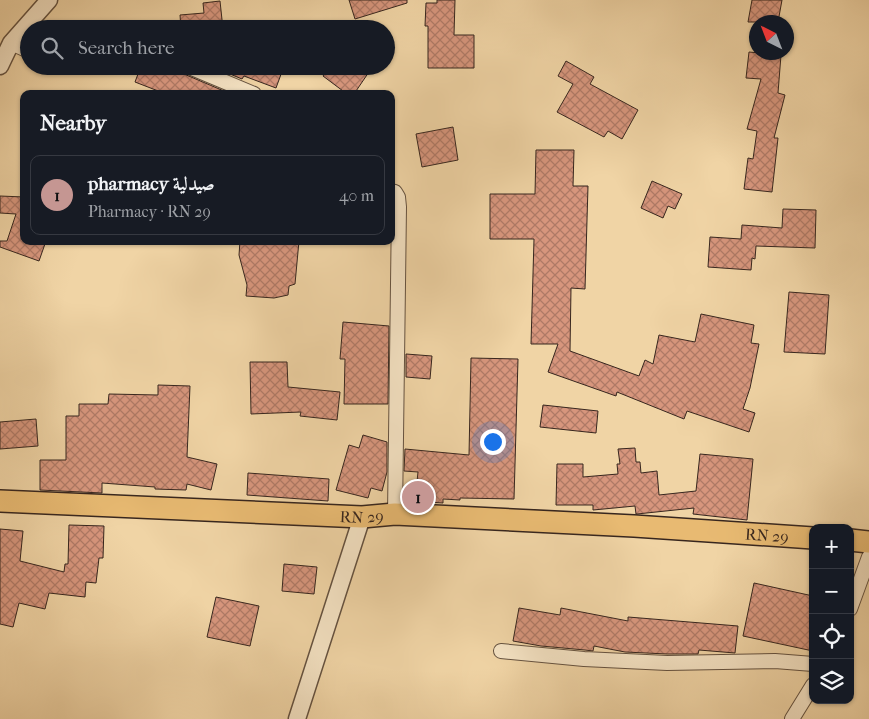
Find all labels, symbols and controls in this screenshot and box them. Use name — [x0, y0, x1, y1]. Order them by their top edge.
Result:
north arrow — [749, 15, 794, 60]
search box — [20, 20, 395, 75]
icon: search — [38, 34, 66, 62]
text: Search here — [78, 37, 174, 59]
text: Nearby — [40, 111, 106, 135]
text: pharmacy صيدلية — [88, 173, 215, 195]
text: 1 — [54, 186, 60, 205]
text: 40 m — [339, 186, 374, 205]
text: Pharmacy · RN 29 — [88, 202, 211, 221]
your location — [480, 429, 506, 455]
pin: 1 — [402, 478, 434, 516]
street label: RN 29 — [339, 506, 384, 527]
street label: RN 29 — [744, 524, 789, 546]
map controls — [809, 524, 854, 704]
button: + — [809, 524, 854, 569]
button: − — [809, 569, 854, 614]
button: locate — [809, 614, 854, 659]
button: layers — [809, 659, 854, 704]

